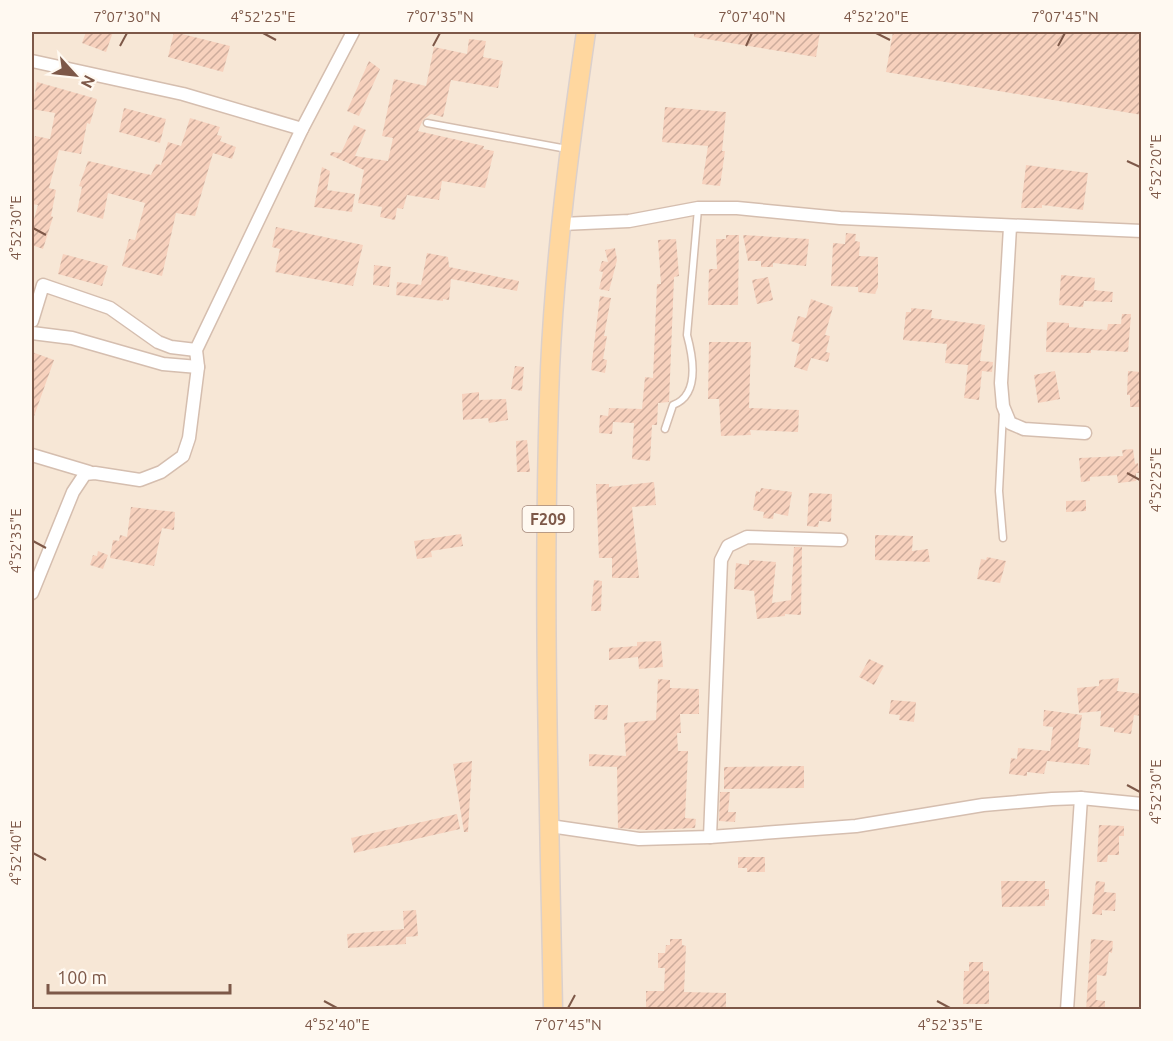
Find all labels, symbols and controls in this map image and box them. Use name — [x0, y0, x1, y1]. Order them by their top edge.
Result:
text: 7°07'30"N — [93, 8, 161, 25]
text: 4°52'25"E — [230, 8, 296, 25]
text: 7°07'35"N — [406, 8, 474, 25]
text: 7°07'40"N — [718, 8, 786, 25]
text: 4°52'20"E — [843, 8, 909, 25]
text: 7°07'45"N — [1031, 8, 1099, 25]
north arrow — [45, 45, 105, 105]
text: N — [78, 72, 99, 91]
text: 4°52'20"E — [1147, 134, 1164, 200]
text: 4°52'30"E — [7, 195, 24, 261]
text: 4°52'25"E — [1147, 447, 1164, 513]
road number: F209 — [522, 506, 574, 532]
text: 4°52'35"E — [7, 508, 24, 574]
text: 4°52'30"E — [1147, 759, 1164, 825]
text: 4°52'40"E — [7, 820, 24, 886]
scale bar — [48, 957, 230, 995]
text: 100 m — [57, 967, 107, 987]
text: 4°52'40"E — [304, 1016, 370, 1033]
text: 7°07'45"N — [534, 1016, 602, 1033]
text: 4°52'35"E — [917, 1016, 983, 1033]

